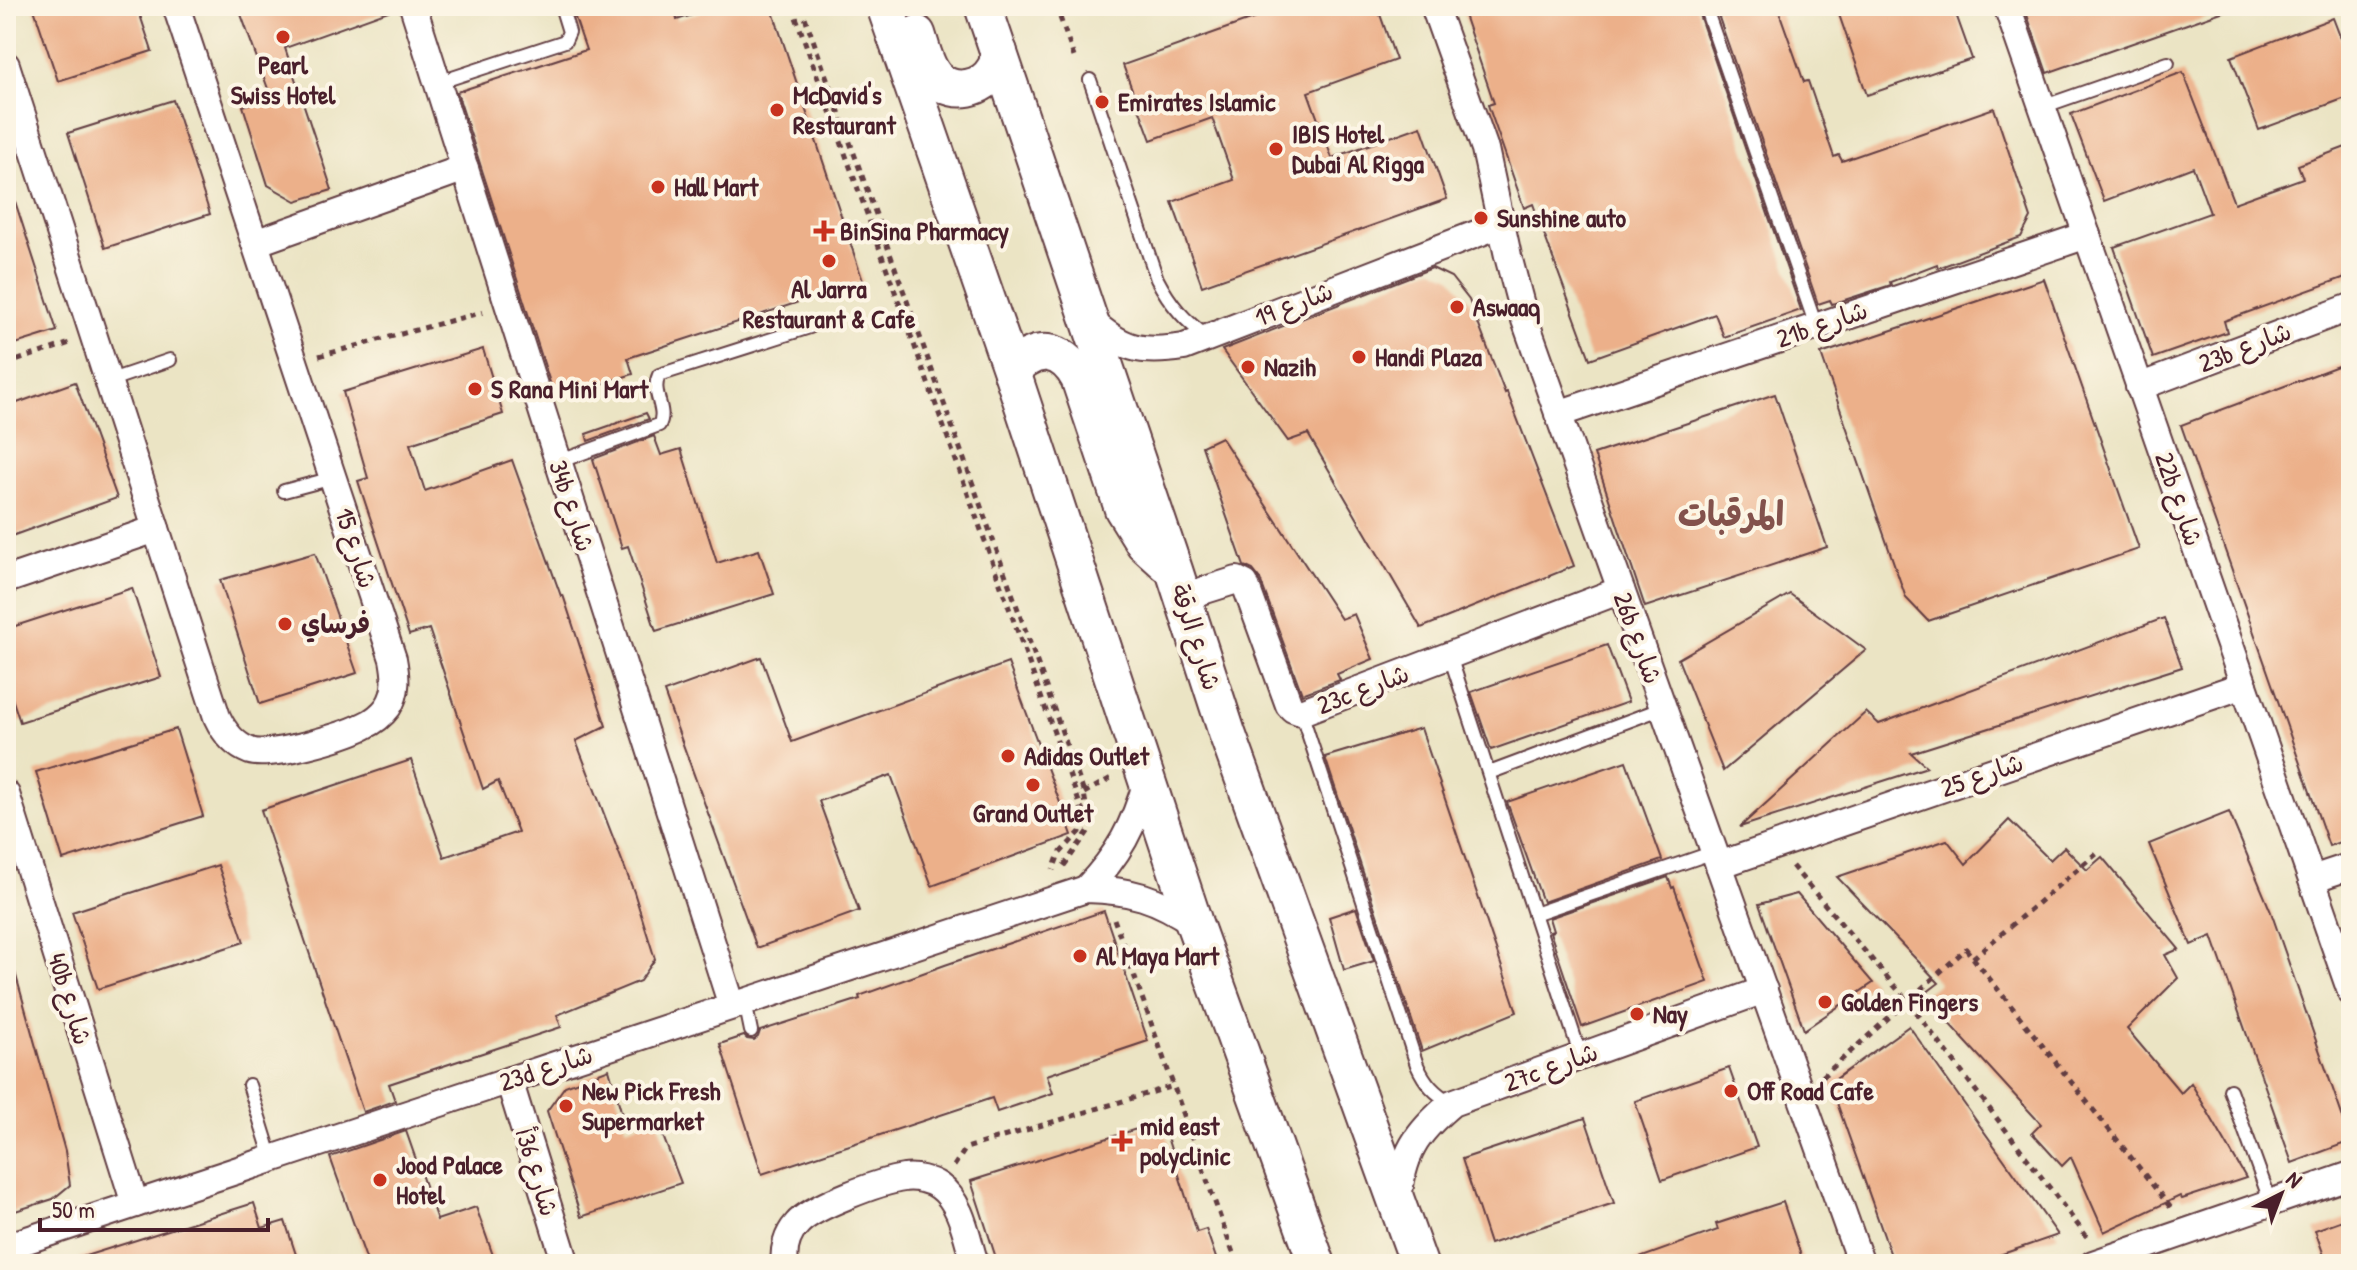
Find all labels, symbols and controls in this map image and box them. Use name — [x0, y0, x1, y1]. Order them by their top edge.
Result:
marker: Pearl Swiss Hotel — [274, 28, 292, 46]
place label: Pearl Swiss Hotel — [231, 47, 336, 112]
place label: McDavid's Restaurant — [793, 77, 897, 142]
place label: Emirates Islamic — [1118, 84, 1276, 119]
marker: Emirates Islamic — [1093, 93, 1111, 111]
marker: McDavid's Restaurant — [768, 101, 786, 119]
place label: IBIS Hotel Dubai Al Rigga — [1292, 116, 1425, 182]
marker: IBIS Hotel Dubai Al Rigga — [1267, 140, 1285, 158]
place label: Hall Mart — [674, 169, 759, 204]
marker: Hall Mart — [649, 178, 667, 196]
place label: Sunshine auto — [1497, 200, 1626, 235]
marker: Sunshine auto — [1472, 209, 1490, 227]
place label: BinSina Pharmacy — [840, 213, 1009, 249]
marker: BinSina Pharmacy — [815, 222, 833, 240]
marker: Al Jarra Restaurant & Cafe — [820, 252, 838, 270]
place label: Al Jarra Restaurant & Cafe — [743, 271, 916, 336]
street label: شارع 19 — [1250, 273, 1338, 335]
place label: Aswaaq — [1473, 289, 1540, 325]
street label: 21b شارع — [1771, 292, 1873, 356]
marker: Aswaaq — [1448, 298, 1466, 316]
street label: 23b شارع — [2193, 313, 2297, 381]
place label: Handi Plaza — [1375, 339, 1483, 374]
marker: Handi Plaza — [1350, 348, 1368, 366]
place label: Nazih — [1264, 349, 1316, 384]
marker: Nazih — [1239, 358, 1257, 376]
place label: S Rana Mini Mart — [491, 371, 649, 406]
marker: S Rana Mini Mart — [466, 380, 484, 398]
street label: 22b شارع — [2146, 447, 2212, 551]
street label: 34b شارع — [540, 456, 604, 556]
district label: المرقبات — [1678, 491, 1784, 537]
street label: شارع 15 — [326, 503, 386, 593]
street label: شارع الرقة — [1162, 579, 1230, 695]
street label: 26b شارع — [1605, 587, 1671, 689]
place label: فرساي — [301, 606, 370, 643]
marker: فرساي — [276, 615, 294, 633]
street label: 23c شارع — [1312, 655, 1414, 723]
place label: Adidas Outlet — [1024, 738, 1150, 773]
street label: شارع 25 — [1936, 744, 2028, 806]
marker: Adidas Outlet — [999, 747, 1017, 765]
marker: Grand Outlet — [1024, 776, 1042, 794]
place label: Grand Outlet — [973, 795, 1094, 830]
place label: Al Maya Mart — [1096, 938, 1220, 974]
marker: Al Maya Mart — [1071, 947, 1089, 965]
street label: 40b شارع — [39, 949, 101, 1049]
place label: Golden Fingers — [1841, 984, 1978, 1020]
marker: Golden Fingers — [1816, 993, 1834, 1011]
place label: Nay — [1653, 996, 1688, 1032]
marker: Nay — [1628, 1005, 1646, 1023]
street label: 27c شارع — [1499, 1033, 1603, 1101]
street label: 23d شارع — [495, 1036, 597, 1100]
place label: New Pick Fresh Supermarket — [582, 1073, 721, 1139]
place label: Off Road Cafe — [1747, 1073, 1874, 1108]
marker: Off Road Cafe — [1722, 1082, 1740, 1100]
marker: New Pick Fresh Supermarket — [557, 1097, 575, 1115]
place label: mid east polyclinic — [1140, 1108, 1231, 1174]
street label: شارع 36أ — [507, 1123, 567, 1221]
marker: mid east polyclinic — [1111, 1130, 1133, 1152]
place label: Jood Palace Hotel — [396, 1147, 504, 1212]
north arrow — [2241, 1154, 2321, 1234]
text: N — [2280, 1164, 2309, 1194]
marker: Jood Palace Hotel — [371, 1171, 389, 1189]
scale bar — [40, 1182, 268, 1232]
text: 50 m — [52, 1193, 95, 1225]

